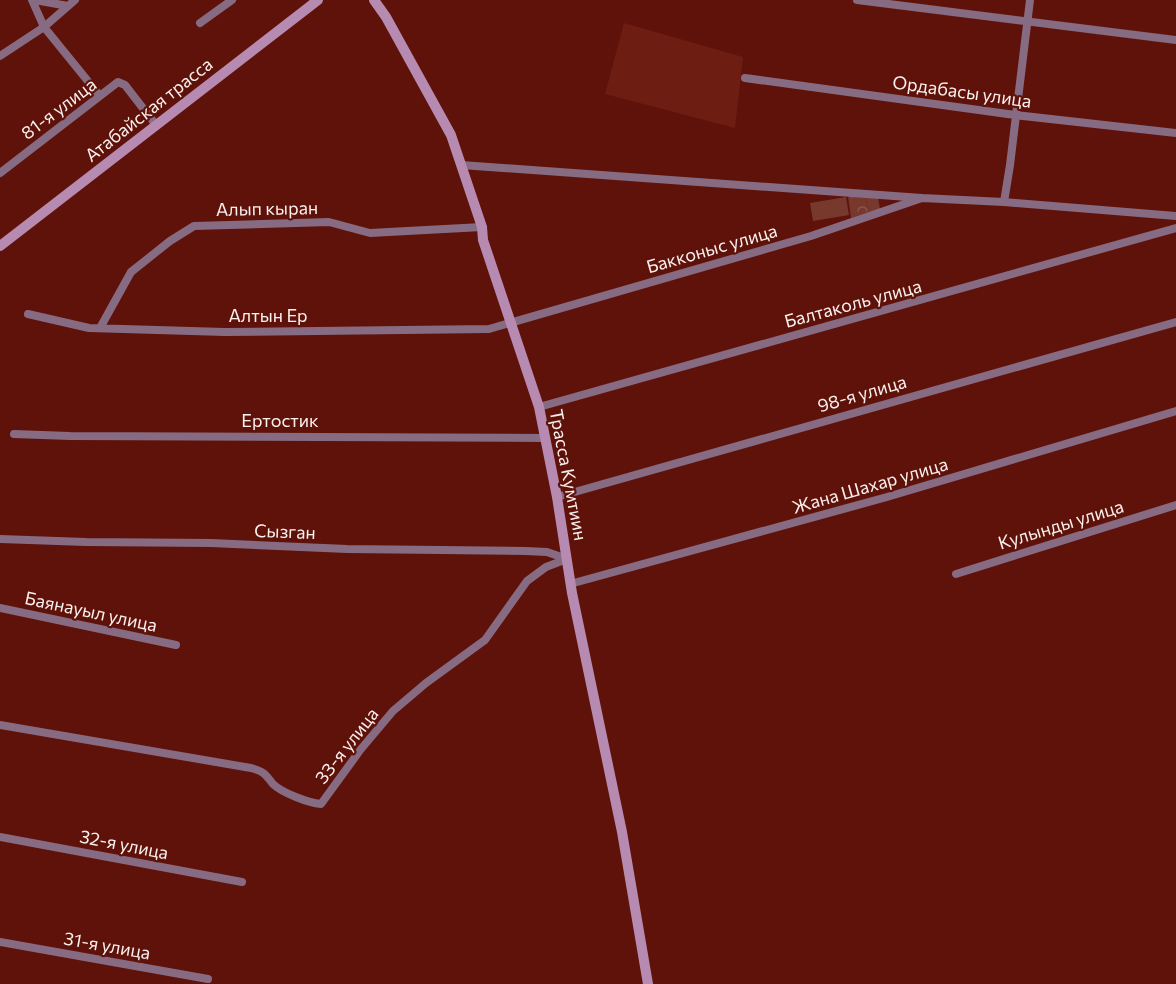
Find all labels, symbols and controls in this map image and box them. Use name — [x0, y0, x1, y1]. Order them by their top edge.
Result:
street label: Атабайская трасса — [80, 52, 217, 166]
street label: Ордабасы улица — [891, 70, 1033, 112]
street label: 81-я улица — [16, 73, 100, 144]
street label: Алып кыран — [216, 196, 318, 220]
street label: Бакконыс улица — [644, 219, 780, 277]
street label: Балтаколь улица — [782, 274, 924, 332]
street label: Алтын Ер — [228, 304, 308, 326]
street label: 98-я улица — [815, 370, 909, 416]
street label: Трасса Кумтиин — [545, 407, 592, 542]
street label: Ертостик — [241, 409, 319, 431]
street label: Жана Шахар улица — [789, 452, 950, 518]
street label: Кулынды улица — [995, 494, 1126, 554]
street label: Сызган — [254, 519, 316, 543]
street label: Баянауыл улица — [23, 586, 159, 636]
street label: 33-я улица — [310, 703, 383, 788]
street label: 32-я улица — [78, 825, 170, 863]
street label: 31-я улица — [62, 927, 152, 963]

